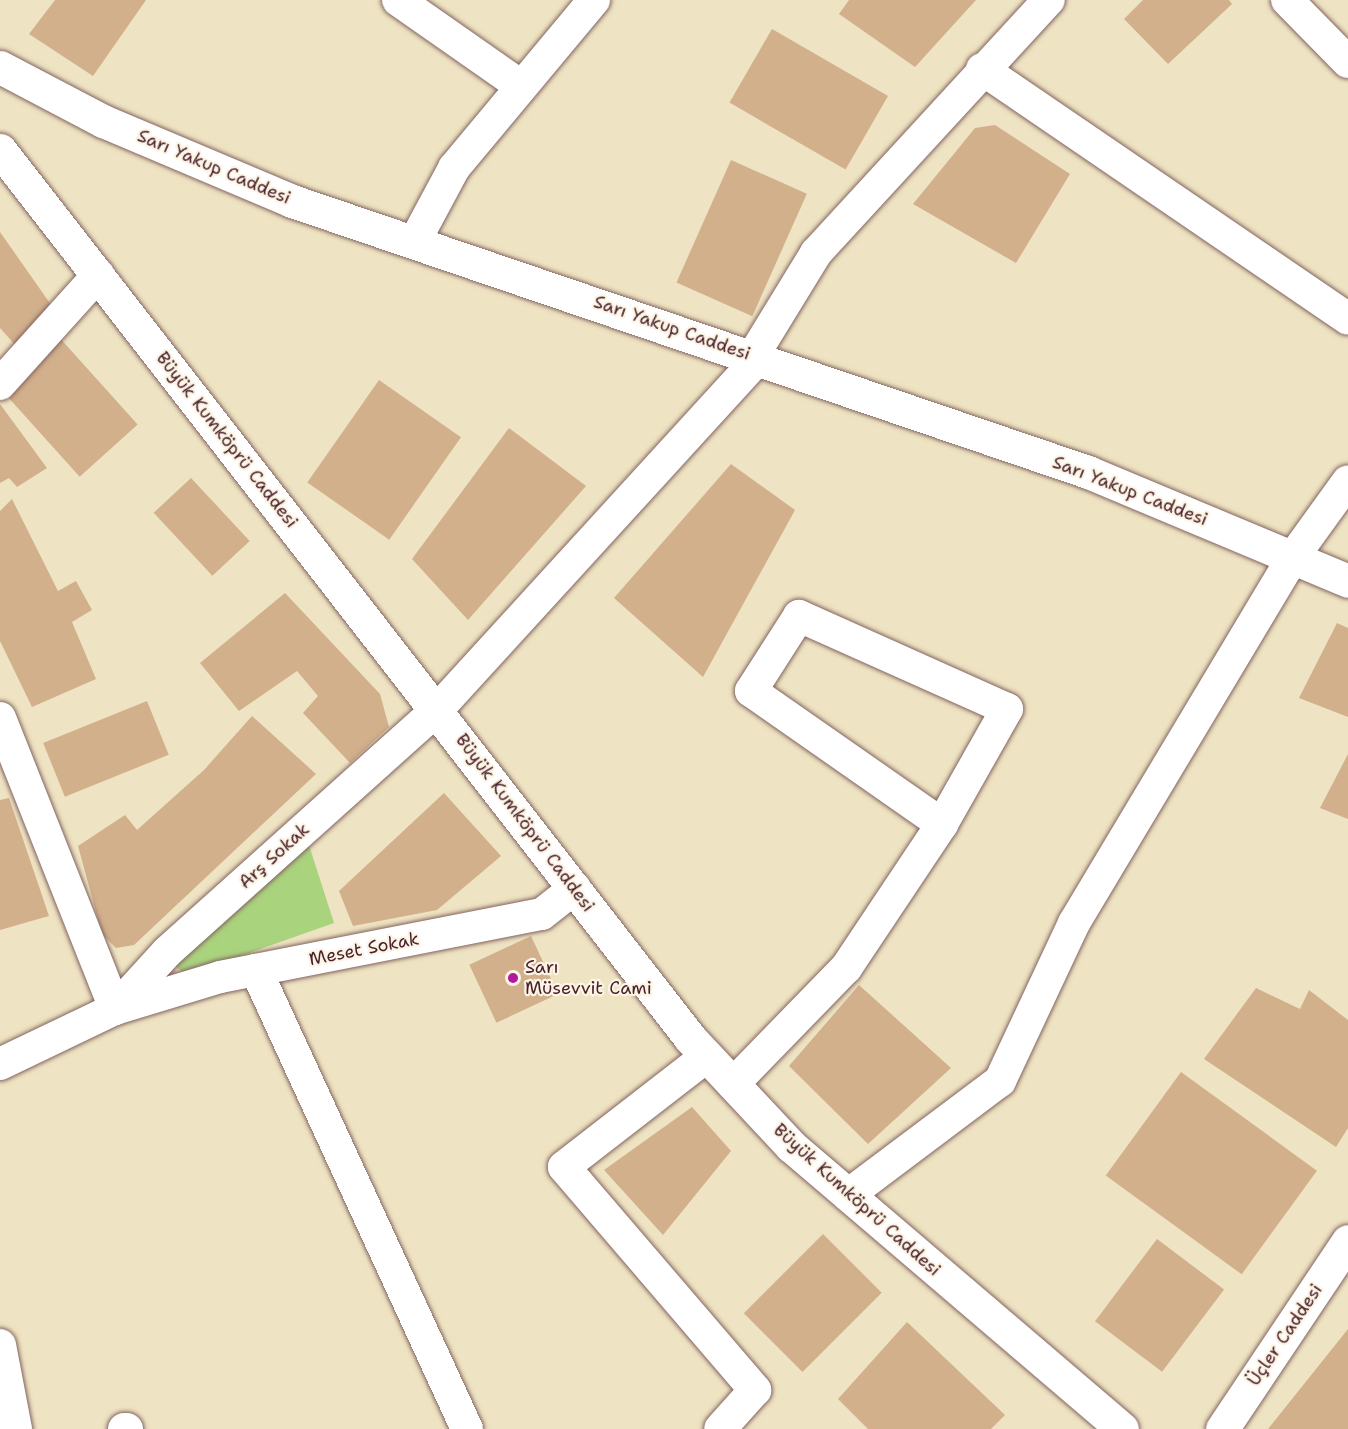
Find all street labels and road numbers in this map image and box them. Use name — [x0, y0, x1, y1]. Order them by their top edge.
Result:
street label: Sarı Yakup Caddesi — [134, 125, 294, 209]
street label: Sarı Yakup Caddesi — [591, 291, 753, 365]
street label: Büyük Kumköprü Caddesi — [152, 348, 302, 532]
street label: Sarı Yakup Caddesi — [1049, 451, 1211, 531]
street label: Büyük Kumköprü Caddesi — [451, 730, 599, 916]
street label: Arş Sokak — [234, 819, 314, 893]
street label: Meset Sokak — [307, 928, 421, 970]
street label: Büyük Kumköprü Caddesi — [769, 1119, 945, 1281]
street label: Üçler Caddesi — [1243, 1280, 1327, 1390]

